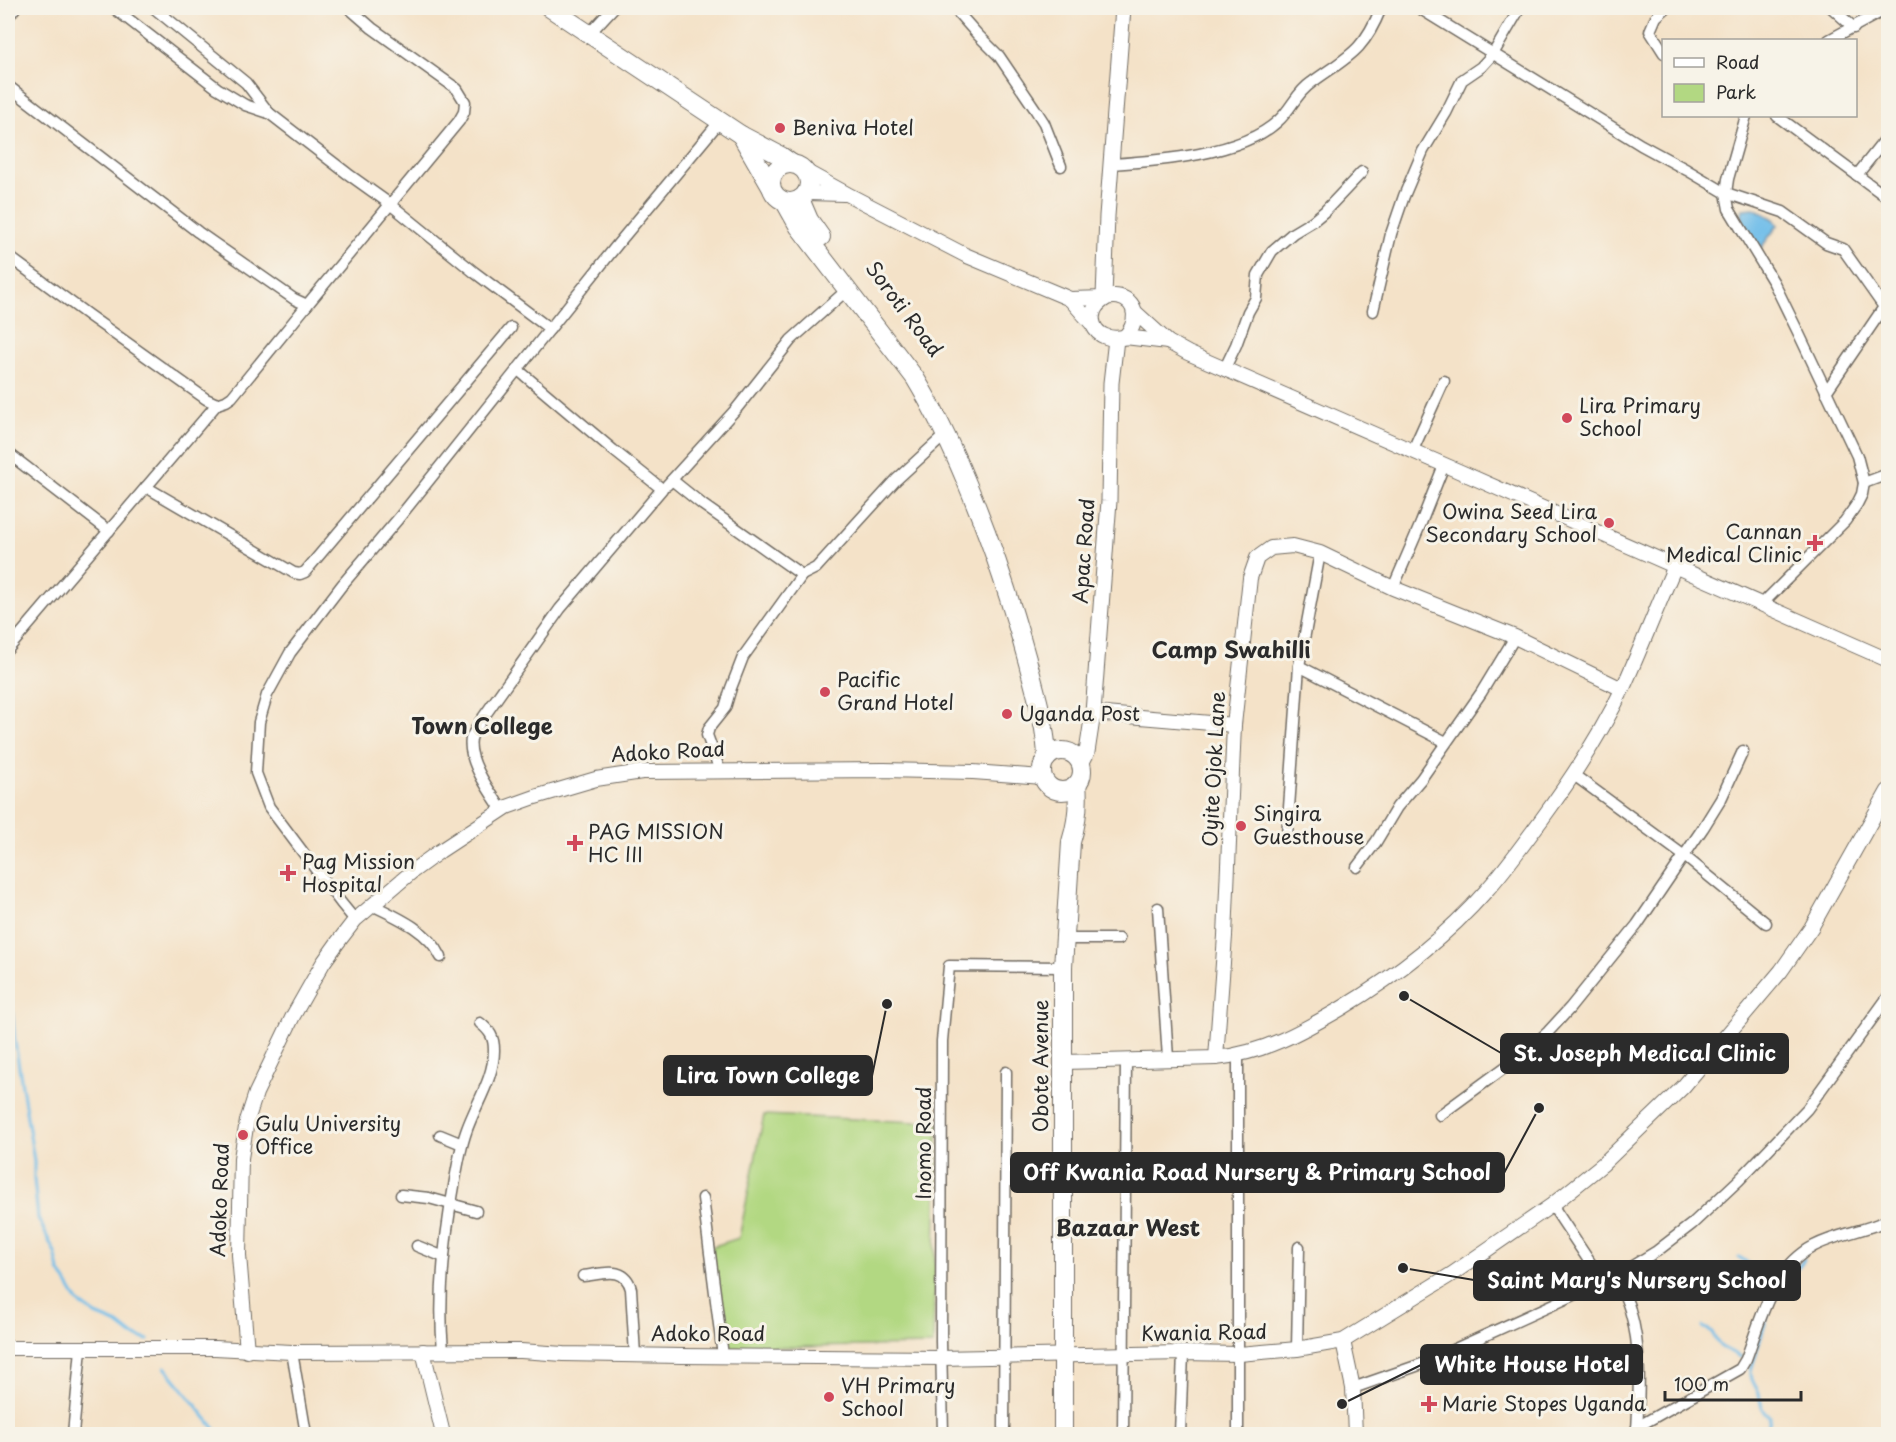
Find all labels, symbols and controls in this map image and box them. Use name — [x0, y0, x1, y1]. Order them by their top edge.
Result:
legend — [1662, 39, 1857, 117]
text: Road — [1716, 48, 1760, 75]
text: Park — [1716, 78, 1756, 105]
place label: Beniva Hotel — [792, 112, 914, 142]
marker: Beniva Hotel — [773, 121, 787, 135]
street label: Soroti Road — [859, 254, 951, 363]
place label: Lira Primary School — [1579, 390, 1701, 443]
marker: Lira Primary School — [1560, 411, 1574, 425]
place label: Owina Seed Lira Secondary School — [1425, 496, 1597, 549]
street label: Apac Road — [1064, 497, 1102, 605]
marker: Owina Seed Lira Secondary School — [1602, 516, 1616, 530]
place label: Cannan Medical Clinic — [1666, 516, 1802, 569]
marker: Cannan Medical Clinic — [1806, 534, 1824, 552]
district label: Camp Swahilli — [1152, 632, 1310, 665]
place label: Pacific Grand Hotel — [837, 664, 954, 717]
marker: Pacific Grand Hotel — [818, 685, 832, 699]
street label: Oyite Ojok Lane — [1194, 690, 1232, 848]
place label: Uganda Post — [1019, 698, 1140, 728]
marker: Uganda Post — [1000, 707, 1014, 721]
district label: Town College — [411, 708, 553, 741]
street label: Adoko Road — [610, 733, 726, 769]
place label: Singira Guesthouse — [1253, 798, 1365, 851]
place label: PAG MISSION HC III — [588, 816, 724, 869]
marker: Singira Guesthouse — [1234, 819, 1248, 833]
marker: PAG MISSION HC III — [566, 834, 584, 852]
place label: Pag Mission Hospital — [302, 846, 415, 899]
marker: Pag Mission Hospital — [279, 864, 297, 882]
street label: Obote Avenue — [1025, 1000, 1055, 1132]
callout: St. Joseph Medical Clinic — [1501, 1034, 1788, 1073]
text: St. Joseph Medical Clinic — [1514, 1036, 1776, 1068]
callout: Lira Town College — [664, 1056, 872, 1095]
text: Lira Town College — [676, 1058, 860, 1090]
street label: Inomo Road — [908, 1087, 938, 1199]
place label: Gulu University Office — [255, 1108, 401, 1161]
marker: Gulu University Office — [236, 1128, 250, 1142]
street label: Adoko Road — [202, 1142, 236, 1258]
callout: Off Kwania Road Nursery & Primary School — [1011, 1153, 1504, 1192]
text: Off Kwania Road Nursery & Primary School — [1023, 1155, 1491, 1187]
district label: Bazaar West — [1056, 1210, 1200, 1243]
callout: Saint Mary's Nursery School — [1474, 1261, 1800, 1300]
text: Saint Mary's Nursery School — [1487, 1263, 1787, 1295]
street label: Kwania Road — [1141, 1316, 1267, 1348]
street label: Adoko Road — [651, 1318, 765, 1348]
callout: White House Hotel — [1421, 1345, 1642, 1384]
text: White House Hotel — [1435, 1347, 1630, 1379]
scale bar — [1665, 1364, 1802, 1402]
place label: VH Primary School — [841, 1370, 956, 1423]
text: 100 m — [1674, 1370, 1729, 1397]
place label: Marie Stopes Uganda — [1442, 1388, 1647, 1418]
marker: VH Primary School — [822, 1390, 836, 1404]
marker: Marie Stopes Uganda — [1420, 1395, 1438, 1413]

